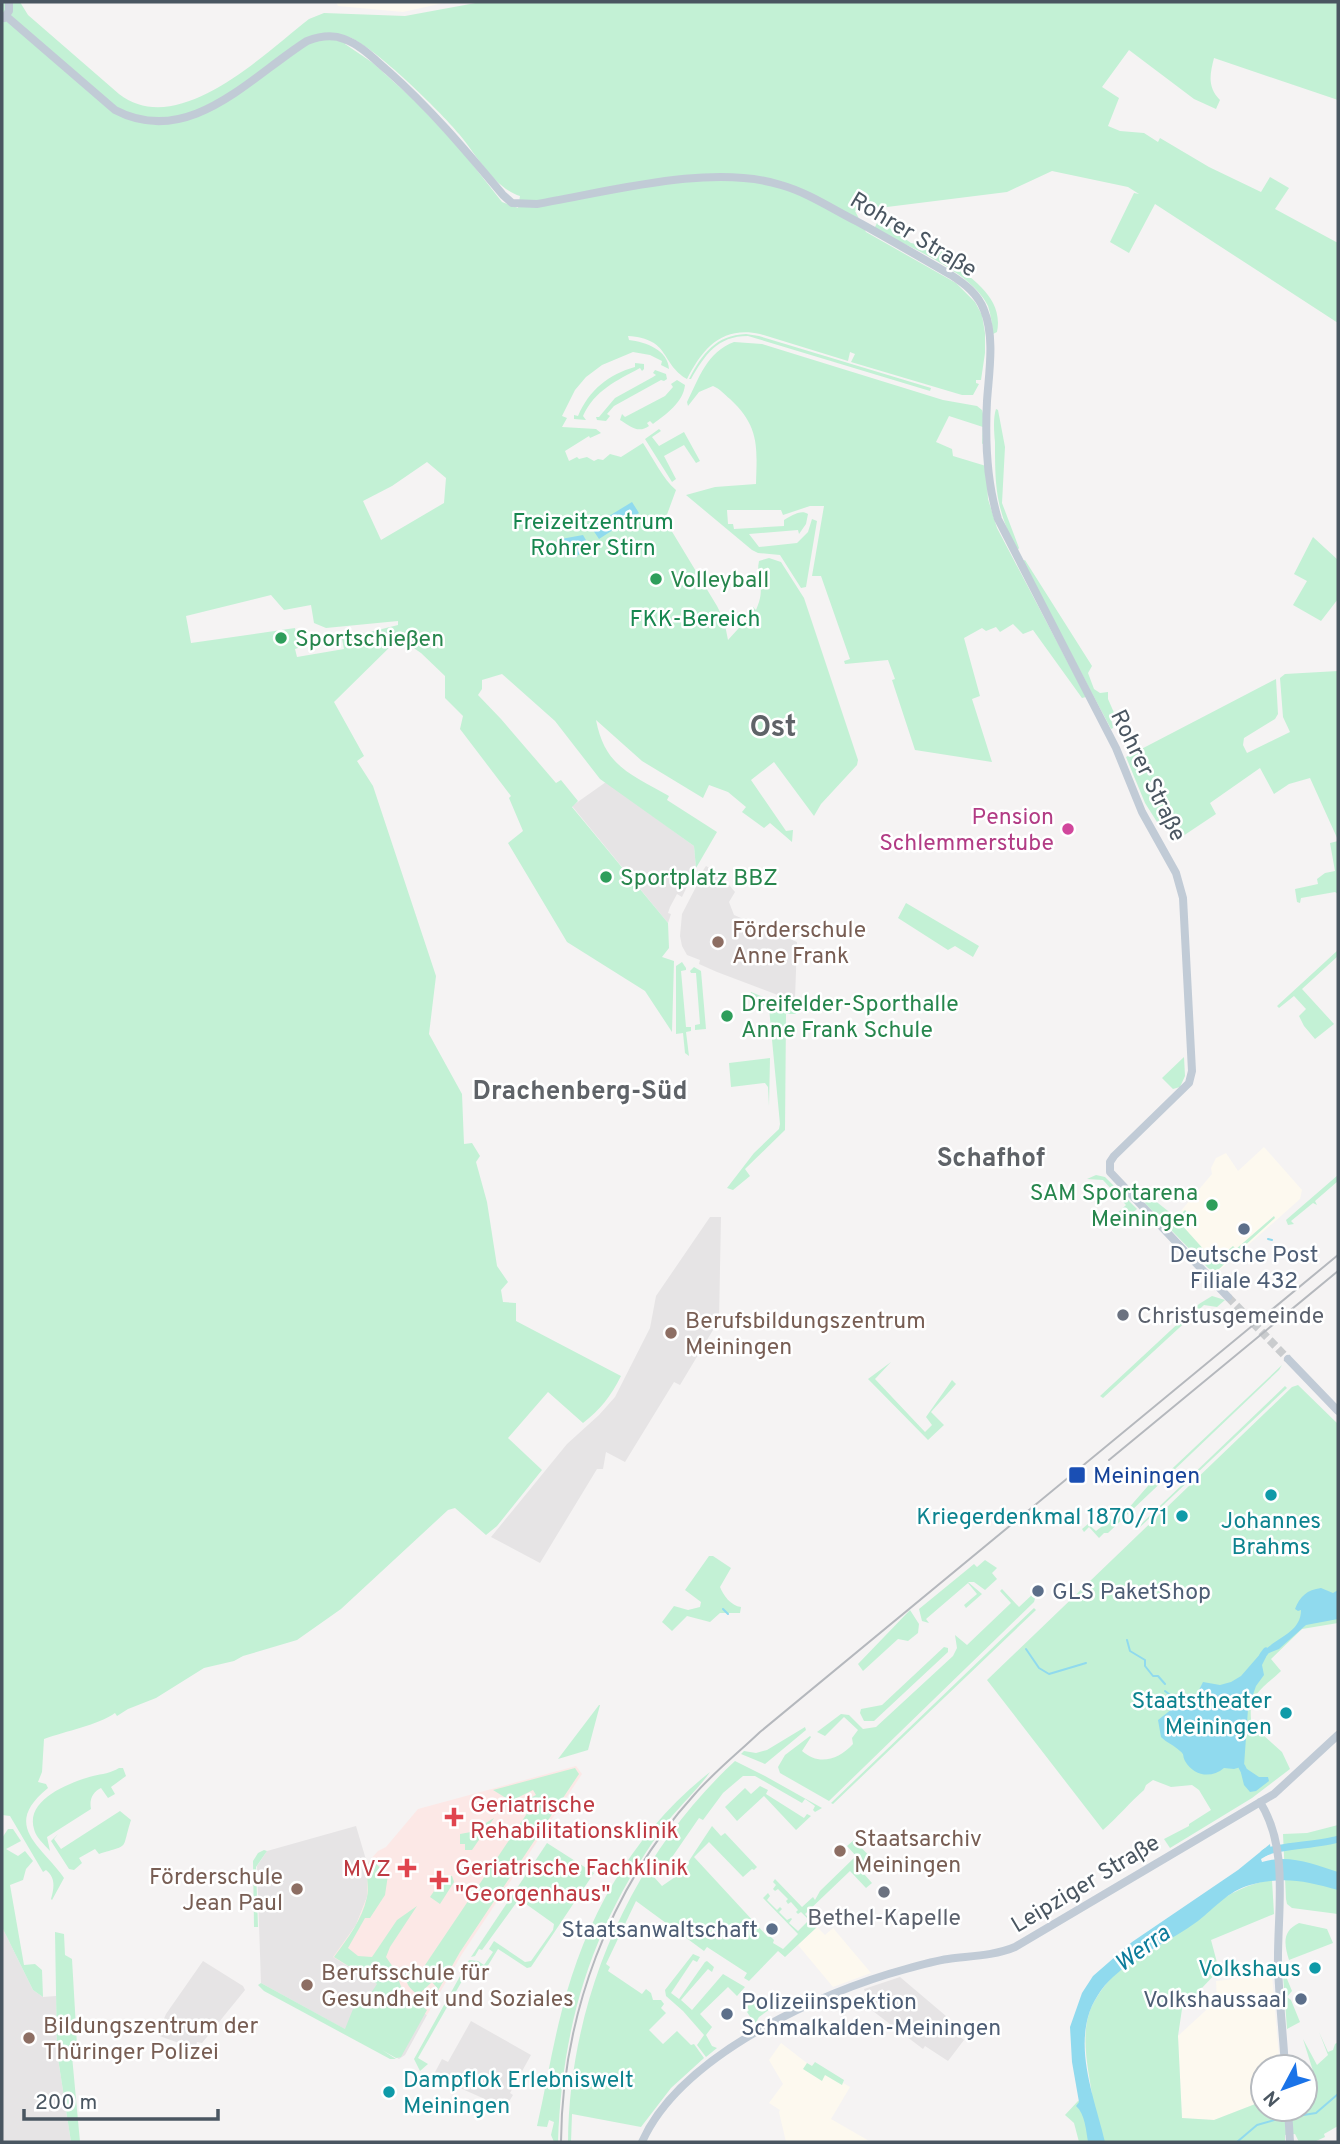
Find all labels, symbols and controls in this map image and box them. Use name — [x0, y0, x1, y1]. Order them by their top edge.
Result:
street label: Rohrer Straße — [844, 187, 982, 285]
park label: Freizeitzentrum Rohrer Stirn — [512, 509, 674, 564]
place label: Volleyball — [670, 567, 769, 596]
marker: Volleyball — [648, 571, 664, 587]
park label: FKK-Bereich — [630, 606, 760, 635]
place label: Sportschießen — [295, 626, 444, 655]
marker: Sportschießen — [273, 630, 289, 646]
street label: Rohrer Straße — [1102, 705, 1191, 847]
district label: Ost — [750, 710, 797, 747]
place label: Pension Schlemmerstube — [879, 804, 1054, 859]
marker: Pension Schlemmerstube — [1060, 821, 1076, 837]
place label: Sportplatz BBZ — [620, 865, 778, 894]
marker: Sportplatz BBZ — [598, 869, 614, 885]
place label: Förderschule Anne Frank — [732, 917, 866, 972]
marker: Förderschule Anne Frank — [710, 934, 726, 950]
place label: Dreifelder-Sporthalle Anne Frank Schule — [741, 991, 959, 1046]
marker: Dreifelder-Sporthalle Anne Frank Schule — [719, 1008, 735, 1024]
district label: Drachenberg-Süd — [473, 1076, 687, 1109]
district label: Schafhof — [937, 1143, 1045, 1176]
place label: SAM Sportarena Meiningen — [1030, 1180, 1198, 1235]
marker: SAM Sportarena Meiningen — [1204, 1197, 1220, 1213]
marker: Deutsche Post Filiale 432 — [1236, 1221, 1252, 1237]
place label: Deutsche Post Filiale 432 — [1170, 1242, 1318, 1297]
place label: Christusgemeinde — [1137, 1303, 1324, 1332]
marker: Christusgemeinde — [1115, 1307, 1131, 1323]
place label: Berufsbildungszentrum Meiningen — [685, 1308, 926, 1363]
marker: Berufsbildungszentrum Meiningen — [663, 1325, 679, 1341]
place label: Meiningen — [1093, 1463, 1200, 1492]
marker: Meiningen — [1067, 1465, 1087, 1485]
marker: Johannes Brahms — [1263, 1487, 1279, 1503]
place label: Kriegerdenkmal 1870/71 — [916, 1504, 1168, 1533]
marker: Kriegerdenkmal 1870/71 — [1174, 1508, 1190, 1524]
place label: Johannes Brahms — [1221, 1508, 1321, 1563]
place label: GLS PaketShop — [1052, 1579, 1211, 1608]
marker: GLS PaketShop — [1030, 1583, 1046, 1599]
place label: Staatstheater Meiningen — [1131, 1688, 1272, 1743]
marker: Staatstheater Meiningen — [1278, 1705, 1294, 1721]
place label: Geriatrische Rehabilitationsklinik — [470, 1792, 679, 1847]
marker: Geriatrische Rehabilitationsklinik — [444, 1807, 464, 1827]
place label: Staatsarchiv Meiningen — [854, 1826, 982, 1881]
street label: Leipziger Straße — [1007, 1829, 1166, 1941]
marker: Staatsarchiv Meiningen — [832, 1843, 848, 1859]
place label: Geriatrische Fachklinik "Georgenhaus" — [455, 1855, 689, 1910]
place label: MVZ — [343, 1856, 391, 1885]
marker: MVZ — [397, 1858, 417, 1878]
place label: Förderschule Jean Paul — [149, 1864, 283, 1919]
marker: Geriatrische Fachklinik "Georgenhaus" — [429, 1870, 449, 1890]
marker: Förderschule Jean Paul — [289, 1881, 305, 1897]
marker: Bethel-Kapelle — [876, 1884, 892, 1900]
place label: Bethel-Kapelle — [807, 1905, 961, 1934]
place label: Staatsanwaltschaft — [561, 1917, 758, 1946]
water label: Werra — [1110, 1919, 1177, 1980]
marker: Staatsanwaltschaft — [764, 1921, 780, 1937]
place label: Volkshaus — [1198, 1956, 1301, 1985]
place label: Berufsschule für Gesundheit und Soziales — [321, 1960, 574, 2015]
marker: Volkshaus — [1307, 1960, 1323, 1976]
marker: Berufsschule für Gesundheit und Soziales — [299, 1977, 315, 1993]
place label: Volkshaussaal — [1143, 1987, 1287, 2016]
place label: Polizeiinspektion Schmalkalden-Meiningen — [741, 1989, 1001, 2044]
marker: Volkshaussaal — [1293, 1991, 1309, 2007]
marker: Polizeiinspektion Schmalkalden-Meiningen — [719, 2006, 735, 2022]
place label: Bildungszentrum der Thüringer Polizei — [43, 2013, 258, 2068]
marker: Bildungszentrum der Thüringer Polizei — [21, 2030, 37, 2046]
north arrow — [1249, 2053, 1319, 2123]
place label: Dampflok Erlebniswelt Meiningen — [403, 2067, 634, 2122]
scale bar — [24, 2078, 219, 2122]
marker: Dampflok Erlebniswelt Meiningen — [381, 2084, 397, 2100]
text: N — [1259, 2085, 1286, 2111]
text: 200 m — [35, 2090, 97, 2117]

